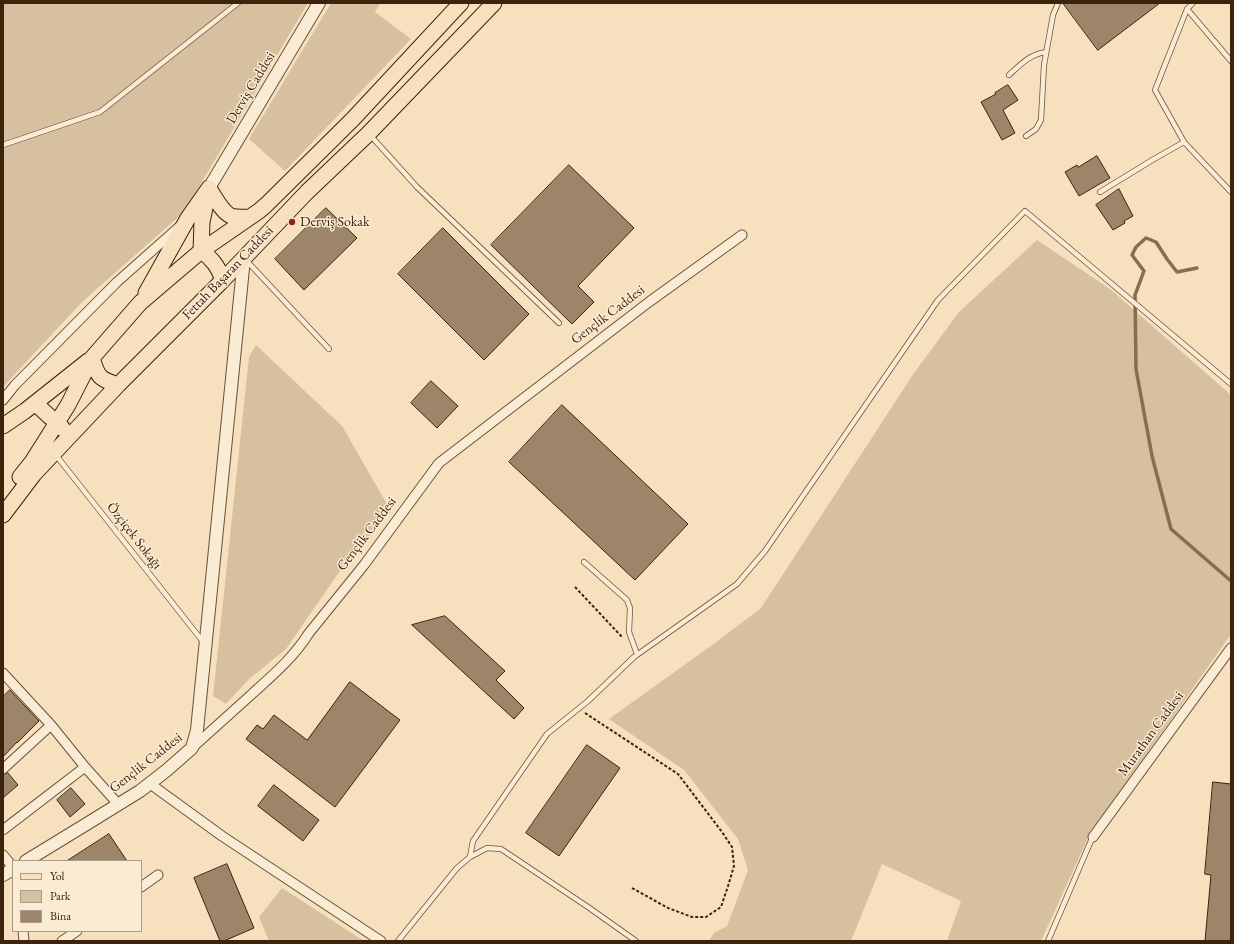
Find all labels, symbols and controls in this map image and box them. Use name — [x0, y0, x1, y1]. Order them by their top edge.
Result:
street label: Derviş Caddesi — [223, 49, 279, 127]
place label: Derviş Sokak — [300, 214, 370, 230]
marker: Derviş Sokak — [287, 217, 297, 227]
street label: Fettah Başaran Caddesi — [179, 223, 277, 323]
street label: Gençlik Caddesi — [568, 282, 648, 348]
street label: Gençlik Caddesi — [334, 494, 400, 574]
street label: Özçiçek Sokağı — [103, 499, 165, 573]
street label: Murathan Caddesi — [1115, 688, 1187, 780]
street label: Gençlik Caddesi — [106, 729, 186, 797]
legend — [12, 860, 142, 932]
text: Yol — [50, 868, 64, 884]
text: Park — [50, 888, 70, 904]
text: Bina — [50, 908, 71, 924]

